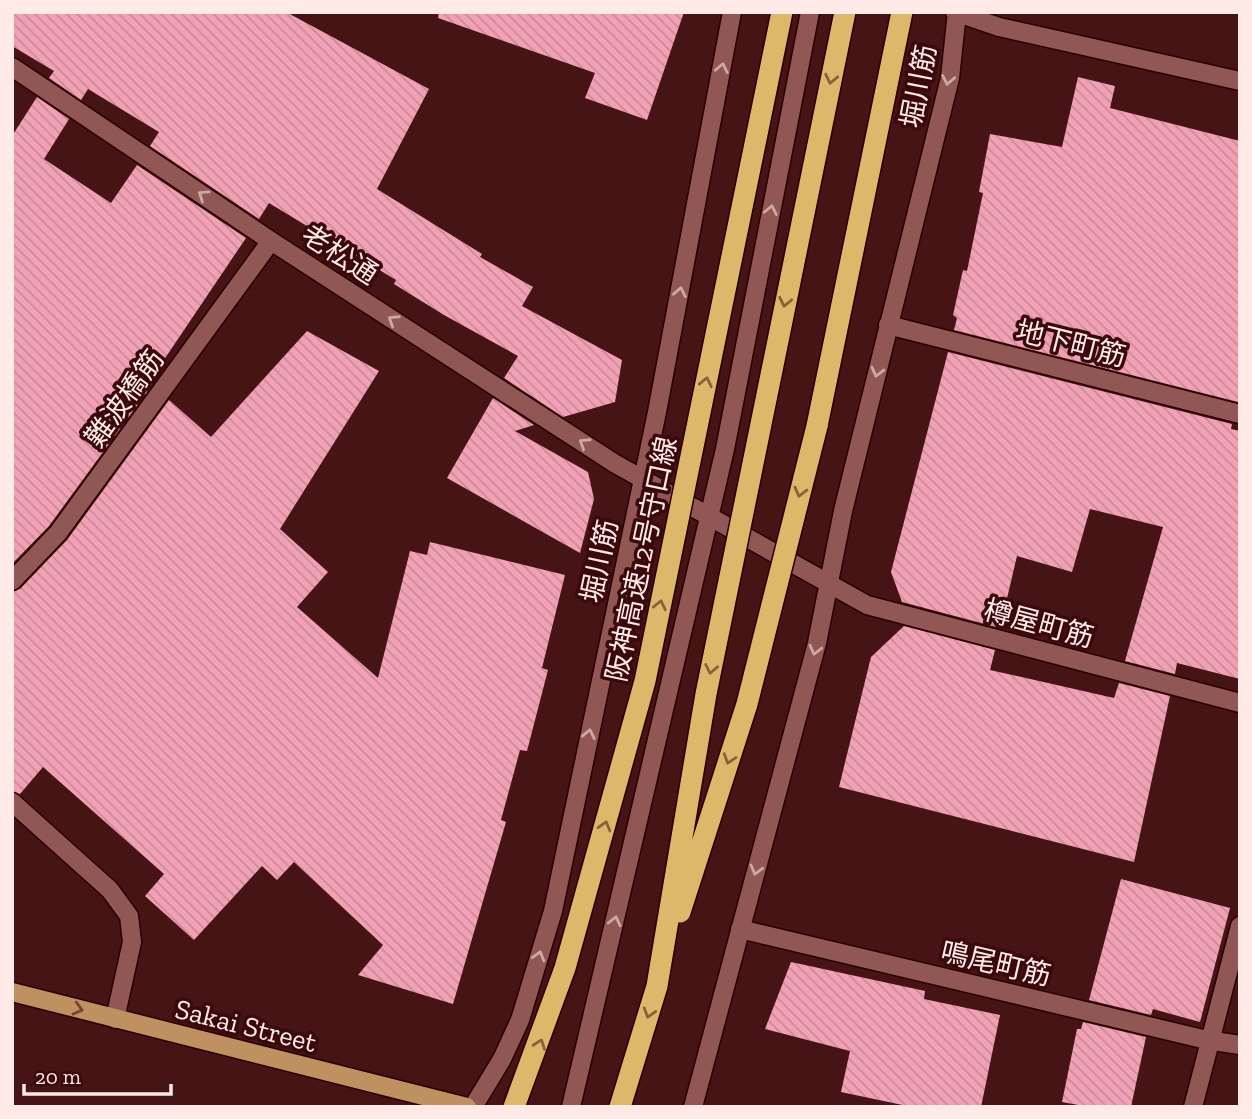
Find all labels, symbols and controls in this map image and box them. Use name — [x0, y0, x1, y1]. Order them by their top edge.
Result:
street label: 堀川筋 — [894, 42, 943, 130]
one-way arrow — [713, 62, 728, 74]
one-way arrow — [824, 73, 839, 85]
one-way arrow — [942, 74, 957, 86]
one-way arrow — [198, 191, 211, 203]
one-way arrow — [763, 204, 778, 216]
street label: 老松通 — [296, 218, 384, 291]
one-way arrow — [671, 286, 686, 298]
one-way arrow — [779, 296, 794, 308]
street label: 地下町筋 — [1013, 314, 1129, 373]
one-way arrow — [388, 315, 401, 328]
street label: 難波橋筋 — [78, 343, 171, 453]
one-way arrow — [871, 366, 885, 378]
one-way arrow — [698, 376, 713, 388]
street label: 阪神高速12号守口線 — [599, 434, 684, 684]
one-way arrow — [579, 439, 592, 452]
one-way arrow — [794, 486, 808, 498]
street label: 堀川筋 — [575, 517, 624, 606]
street label: 樽屋町筋 — [981, 593, 1097, 654]
one-way arrow — [652, 599, 667, 611]
one-way arrow — [809, 644, 823, 656]
one-way arrow — [704, 663, 719, 675]
one-way arrow — [581, 728, 596, 740]
one-way arrow — [723, 752, 737, 765]
one-way arrow — [597, 820, 611, 832]
one-way arrow — [750, 863, 764, 875]
one-way arrow — [607, 915, 621, 927]
street label: 鳴尾町筋 — [938, 935, 1054, 992]
one-way arrow — [531, 950, 546, 962]
street label: Sakai Street — [172, 992, 321, 1059]
one-way arrow — [72, 1001, 84, 1015]
one-way arrow — [642, 1007, 657, 1019]
one-way arrow — [532, 1038, 546, 1050]
scale bar — [24, 1052, 172, 1096]
text: 20 m — [35, 1064, 81, 1089]

